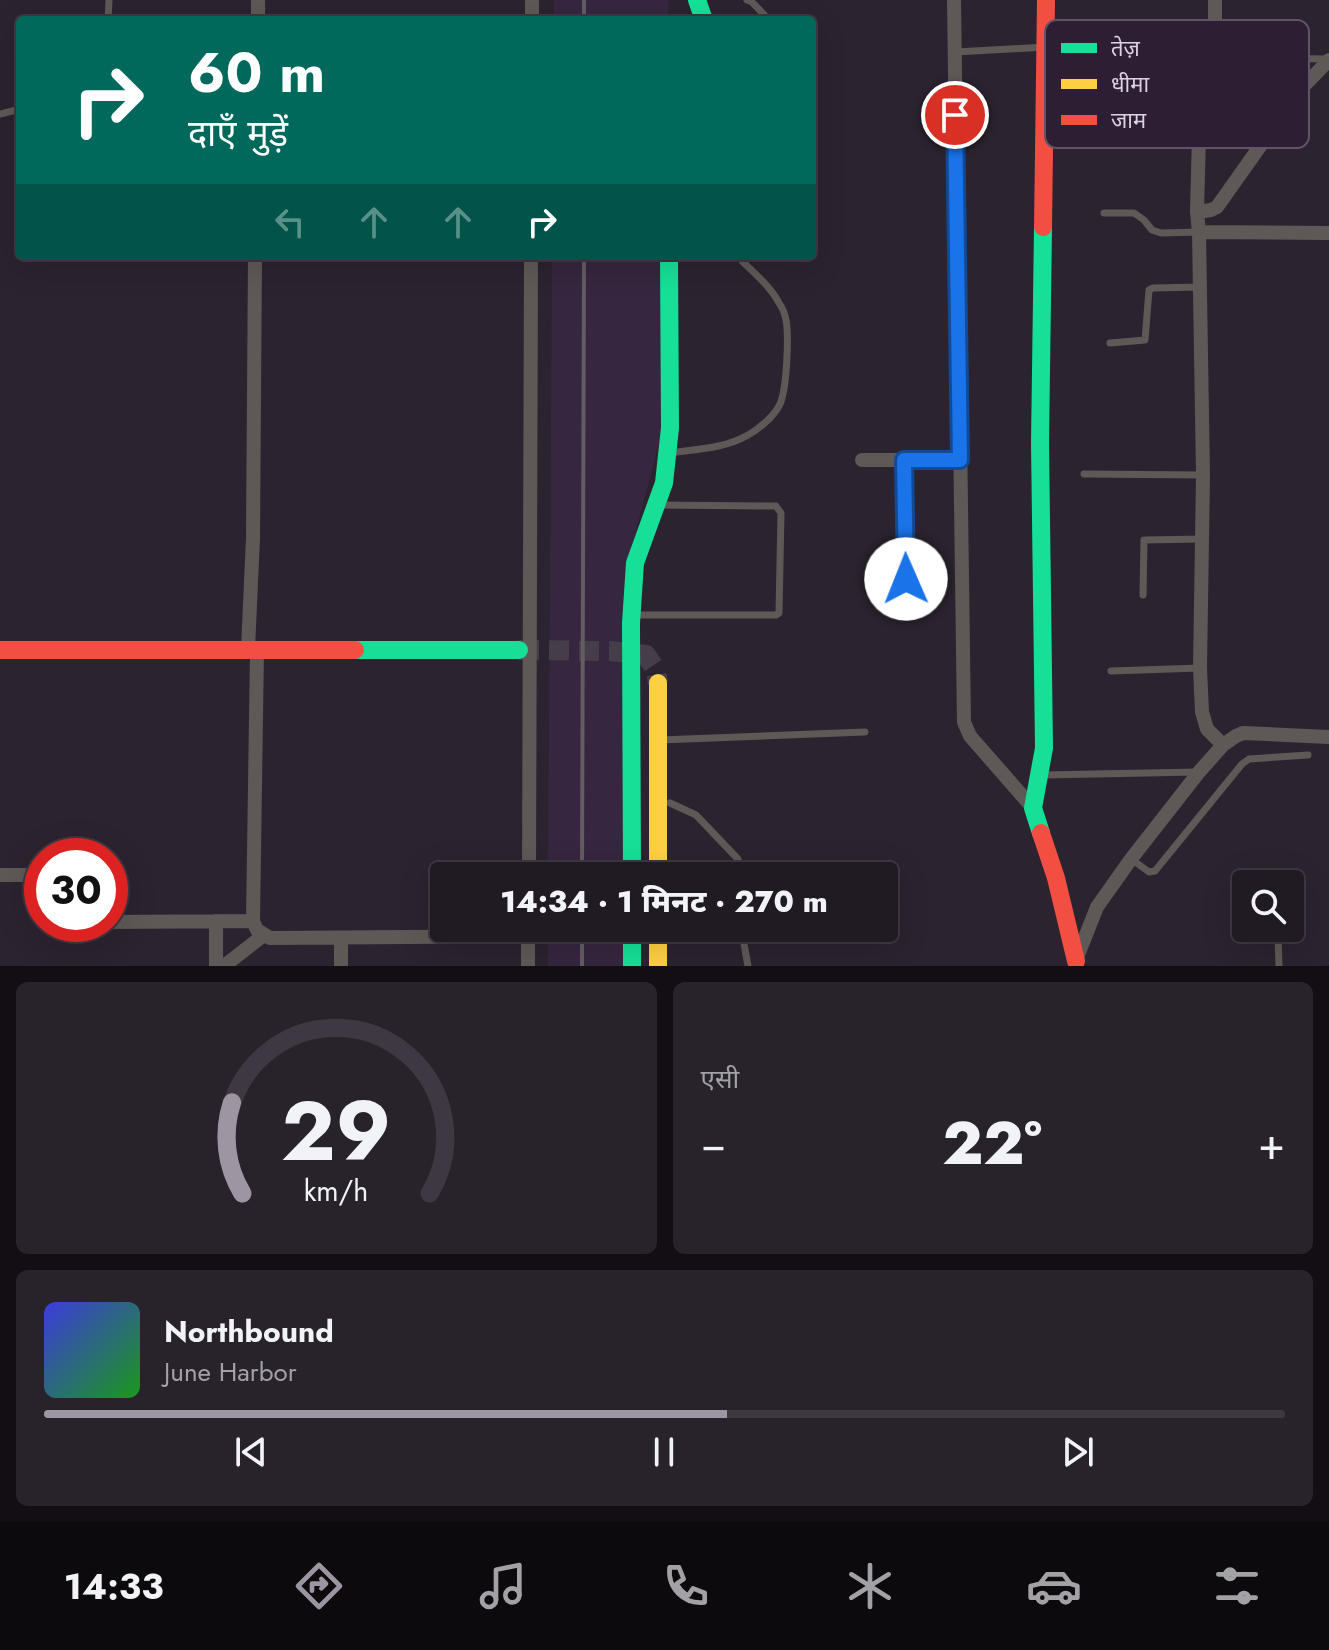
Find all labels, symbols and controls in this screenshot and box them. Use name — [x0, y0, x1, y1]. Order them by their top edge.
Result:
legend — [1045, 20, 1309, 148]
text: 60 m — [188, 32, 325, 113]
text: तेज़ — [1111, 32, 1141, 64]
icon: right — [56, 48, 160, 152]
text: धीमा — [1111, 68, 1149, 100]
pin — [921, 81, 989, 149]
icon: arrive — [933, 93, 977, 137]
text: जाम — [1111, 104, 1147, 136]
text: दाएँ मुड़ें — [188, 107, 288, 159]
icon: left — [268, 200, 312, 244]
icon: ahead — [352, 200, 396, 244]
icon: ahead — [436, 200, 480, 244]
icon: right — [520, 200, 564, 244]
position arrow — [864, 537, 948, 621]
speed limit sign: 30 — [24, 838, 128, 942]
map controls — [1232, 870, 1304, 942]
button: search — [1232, 870, 1304, 942]
text: 14:34 · 1 मिनट · 270 m — [500, 880, 828, 923]
text: एसी — [701, 1060, 739, 1098]
text: 29 — [281, 1071, 391, 1191]
text: 22° — [942, 1100, 1042, 1187]
text: − — [701, 1112, 726, 1176]
text: + — [1258, 1112, 1285, 1176]
text: km/h — [304, 1170, 369, 1212]
text: Northbound — [164, 1310, 334, 1353]
text: June Harbor — [164, 1353, 297, 1391]
icon: previous — [229, 1430, 273, 1474]
icon: pause — [642, 1430, 686, 1474]
icon: next — [1056, 1430, 1100, 1474]
icon: directions — [291, 1558, 347, 1614]
icon: music — [475, 1558, 531, 1614]
icon: phone — [658, 1558, 714, 1614]
icon: climate — [842, 1558, 898, 1614]
icon: car — [1026, 1558, 1082, 1614]
icon: filters — [1209, 1558, 1265, 1614]
text: 14:33 — [64, 1560, 164, 1612]

